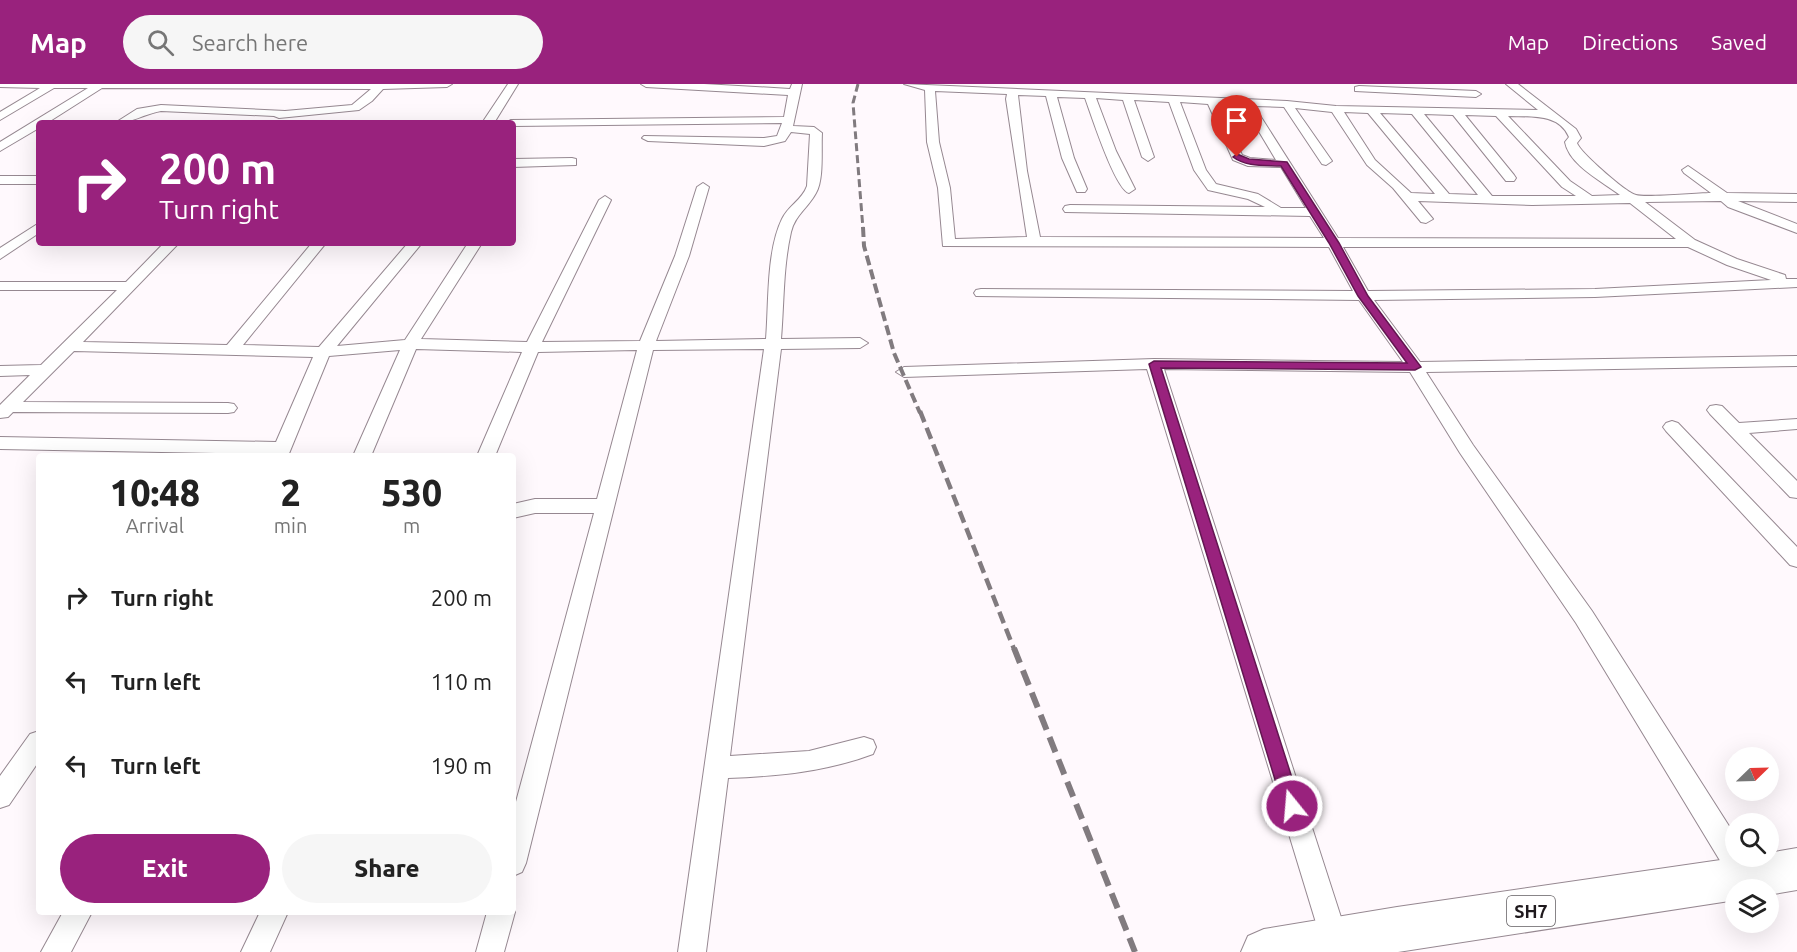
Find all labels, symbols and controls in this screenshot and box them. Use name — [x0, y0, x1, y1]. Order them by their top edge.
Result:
search box — [123, 15, 543, 69]
icon: search — [144, 26, 177, 59]
text: Map — [30, 27, 87, 58]
text: Search here — [192, 30, 308, 55]
text: Map — [1508, 30, 1549, 54]
text: Directions — [1582, 30, 1678, 54]
text: Saved — [1711, 30, 1767, 54]
pin — [1211, 95, 1262, 157]
icon: arrive — [1220, 104, 1253, 137]
icon: right — [60, 144, 138, 222]
text: 200 m — [159, 145, 276, 192]
text: Turn right — [159, 194, 279, 224]
text: 10:48 — [110, 472, 200, 513]
text: 2 — [280, 472, 301, 513]
text: 530 — [381, 472, 442, 513]
text: Arrival — [126, 514, 184, 537]
text: min — [274, 514, 307, 537]
text: m — [403, 514, 420, 537]
icon: right — [60, 581, 93, 614]
text: Turn right — [111, 585, 213, 610]
text: 200 m — [431, 585, 492, 610]
icon: left — [60, 665, 93, 698]
text: Turn left — [111, 669, 201, 694]
text: 110 m — [431, 669, 492, 694]
north arrow — [1725, 747, 1779, 801]
map controls — [1725, 747, 1779, 933]
icon: left — [60, 749, 93, 782]
text: Turn left — [111, 753, 201, 778]
text: 190 m — [431, 753, 492, 778]
position arrow — [1260, 774, 1324, 838]
button: search — [1725, 813, 1779, 867]
button: Exit — [60, 834, 270, 903]
button: Share — [282, 834, 492, 903]
button: layers — [1725, 879, 1779, 933]
road number: SH7 — [1507, 896, 1555, 926]

